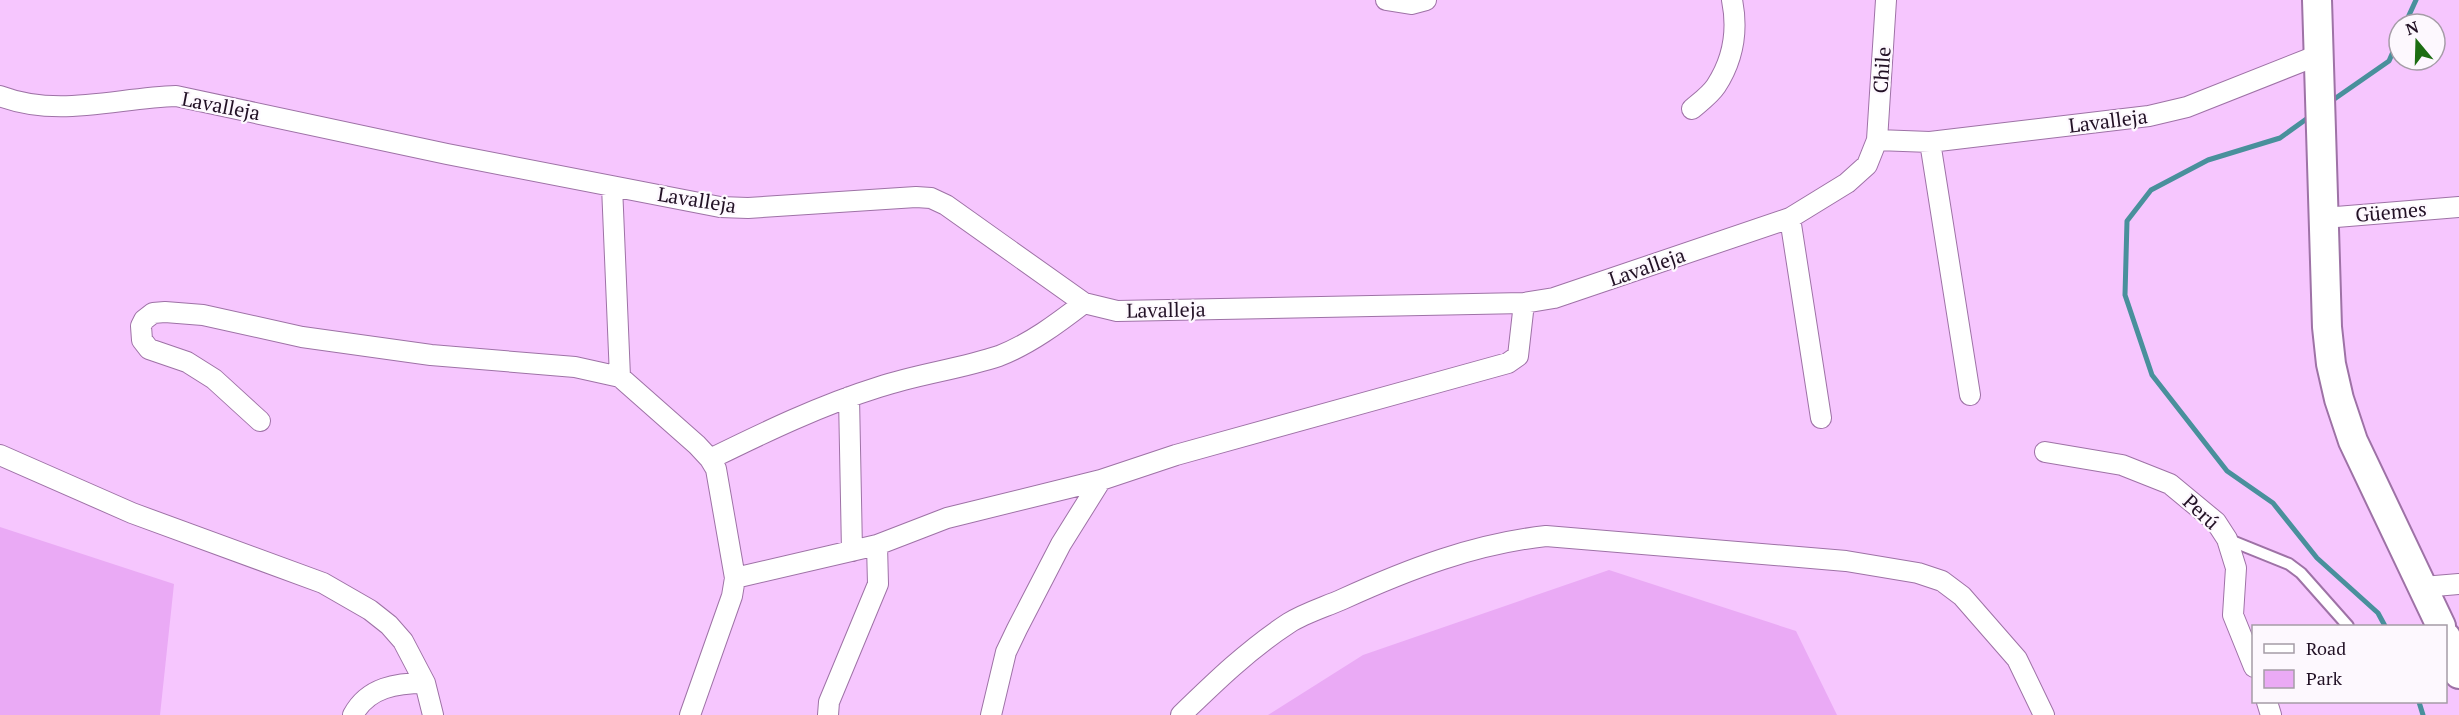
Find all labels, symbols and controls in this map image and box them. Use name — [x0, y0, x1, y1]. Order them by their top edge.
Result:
north arrow — [2387, 12, 2447, 72]
text: N — [2403, 15, 2421, 40]
street label: Chile — [1866, 46, 1897, 94]
street label: Lavalleja — [180, 85, 263, 126]
street label: Lavalleja — [2067, 102, 2149, 139]
street label: Lavalleja — [656, 180, 738, 219]
street label: Güemes — [2354, 195, 2428, 228]
street label: Lavalleja — [1605, 241, 1689, 292]
street label: Lavalleja — [1126, 295, 1206, 324]
street label: Perú — [2177, 488, 2225, 535]
legend — [2252, 625, 2447, 703]
text: Road — [2306, 636, 2346, 660]
text: Park — [2306, 666, 2343, 690]

